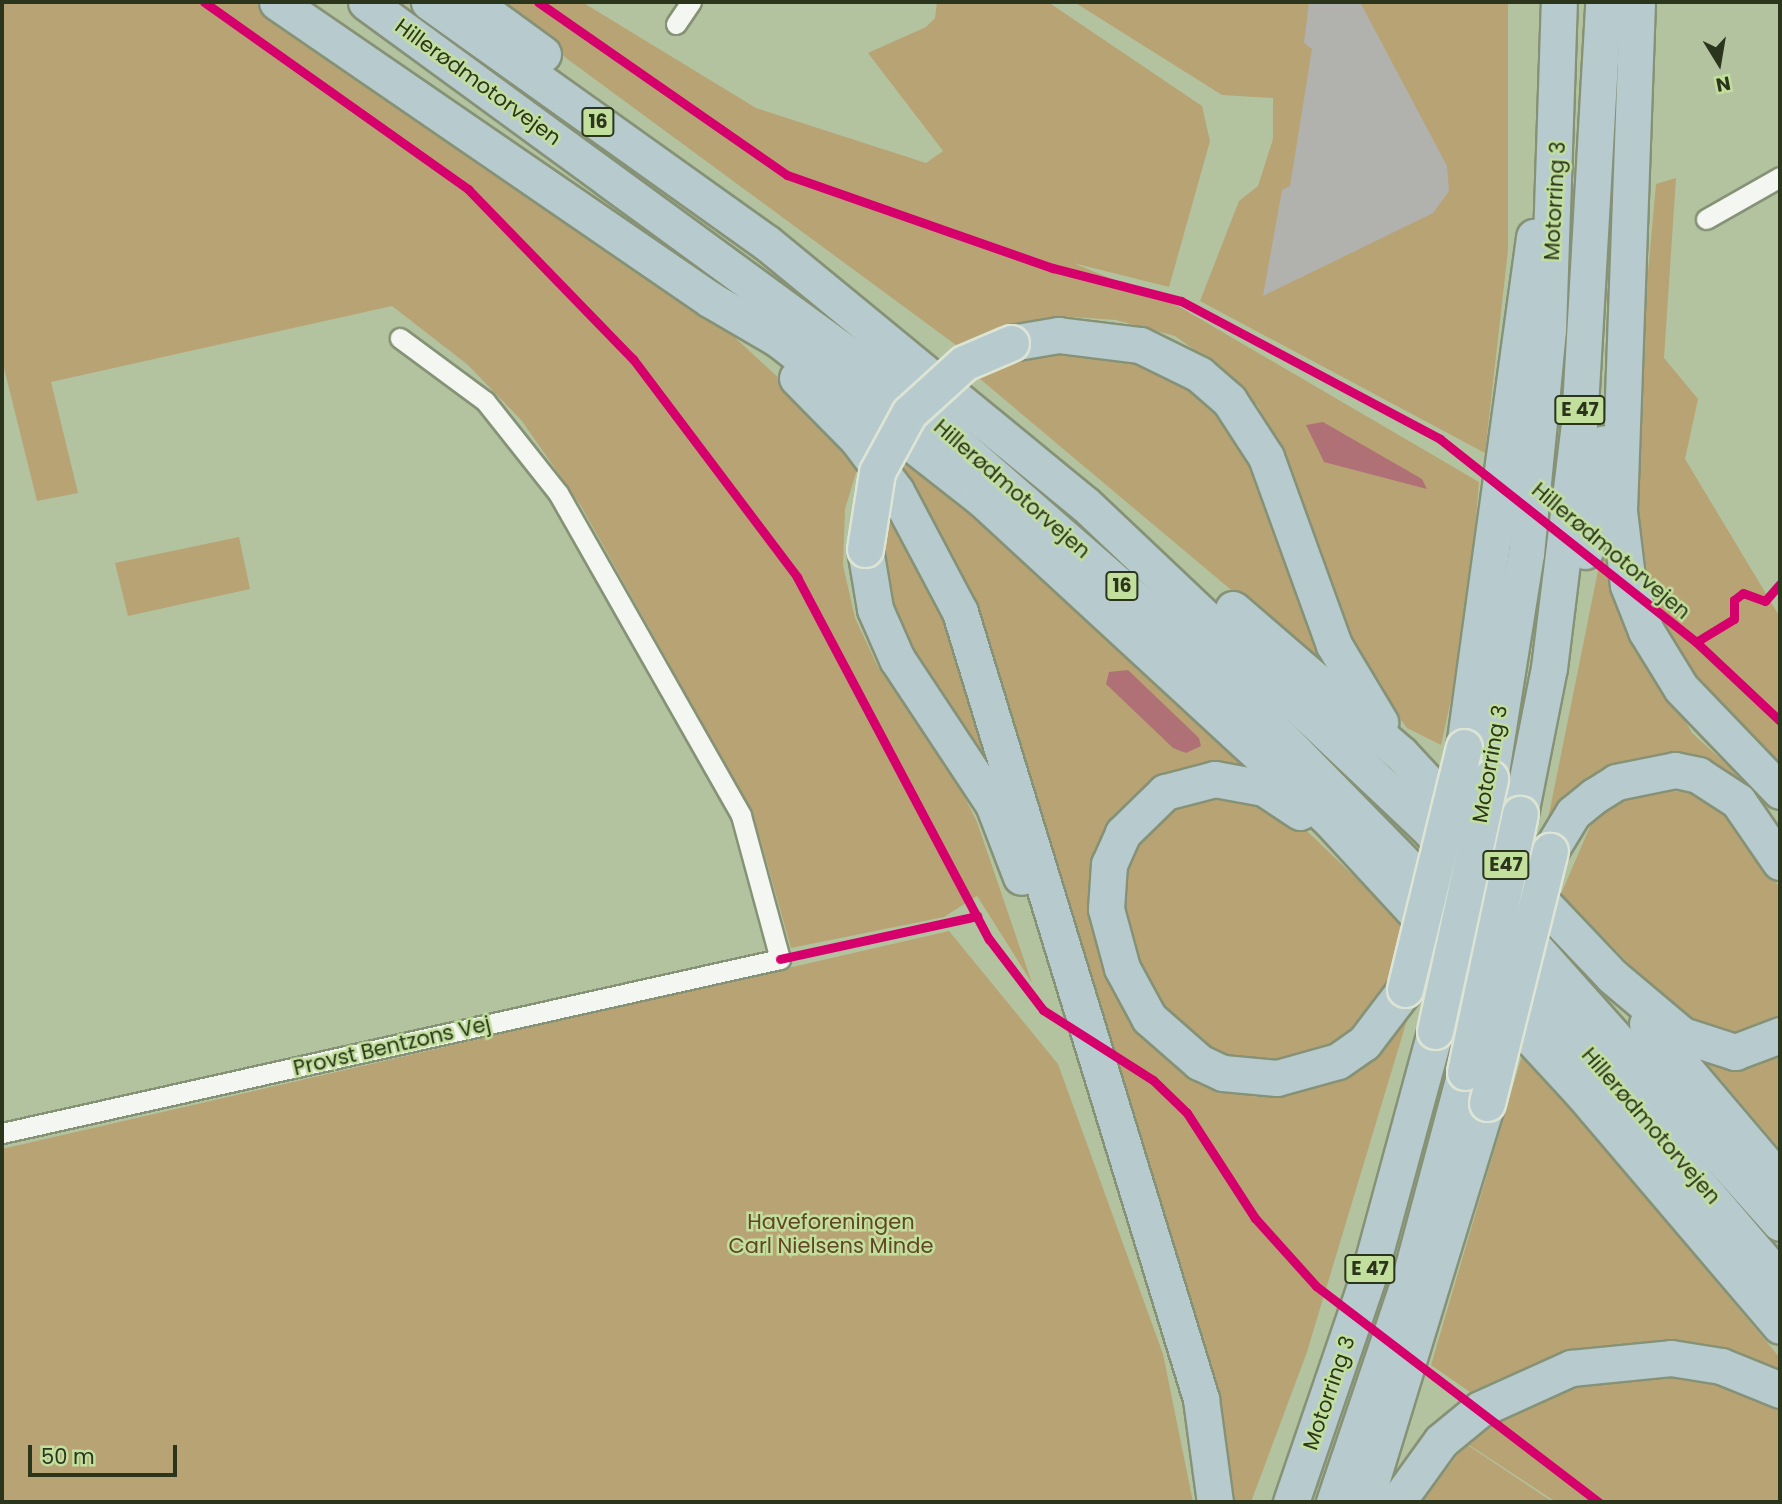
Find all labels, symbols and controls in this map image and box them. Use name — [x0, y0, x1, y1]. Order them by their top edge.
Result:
street label: Hillerødmotorvejen — [390, 13, 566, 151]
north arrow — [1684, 28, 1754, 98]
text: N — [1714, 69, 1733, 99]
road number: 16 — [580, 106, 616, 138]
street label: Motorring 3 — [1539, 141, 1571, 261]
road number: E 47 — [1554, 394, 1606, 426]
street label: Hillerødmotorvejen — [929, 414, 1095, 564]
street label: Hillerødmotorvejen — [1527, 477, 1695, 625]
road number: 16 — [1104, 570, 1140, 601]
street label: Motorring 3 — [1467, 703, 1513, 825]
road number: E47 — [1482, 850, 1530, 880]
street label: Provst Bentzons Vej — [291, 1011, 493, 1081]
street label: Hillerødmotorvejen — [1576, 1043, 1726, 1209]
park label: Haveforeningen Carl Nielsens Minde — [728, 1209, 934, 1259]
road number: E 47 — [1344, 1254, 1396, 1284]
street label: Motorring 3 — [1298, 1333, 1360, 1453]
scale bar — [32, 1430, 180, 1474]
text: 50 m — [41, 1442, 95, 1471]

